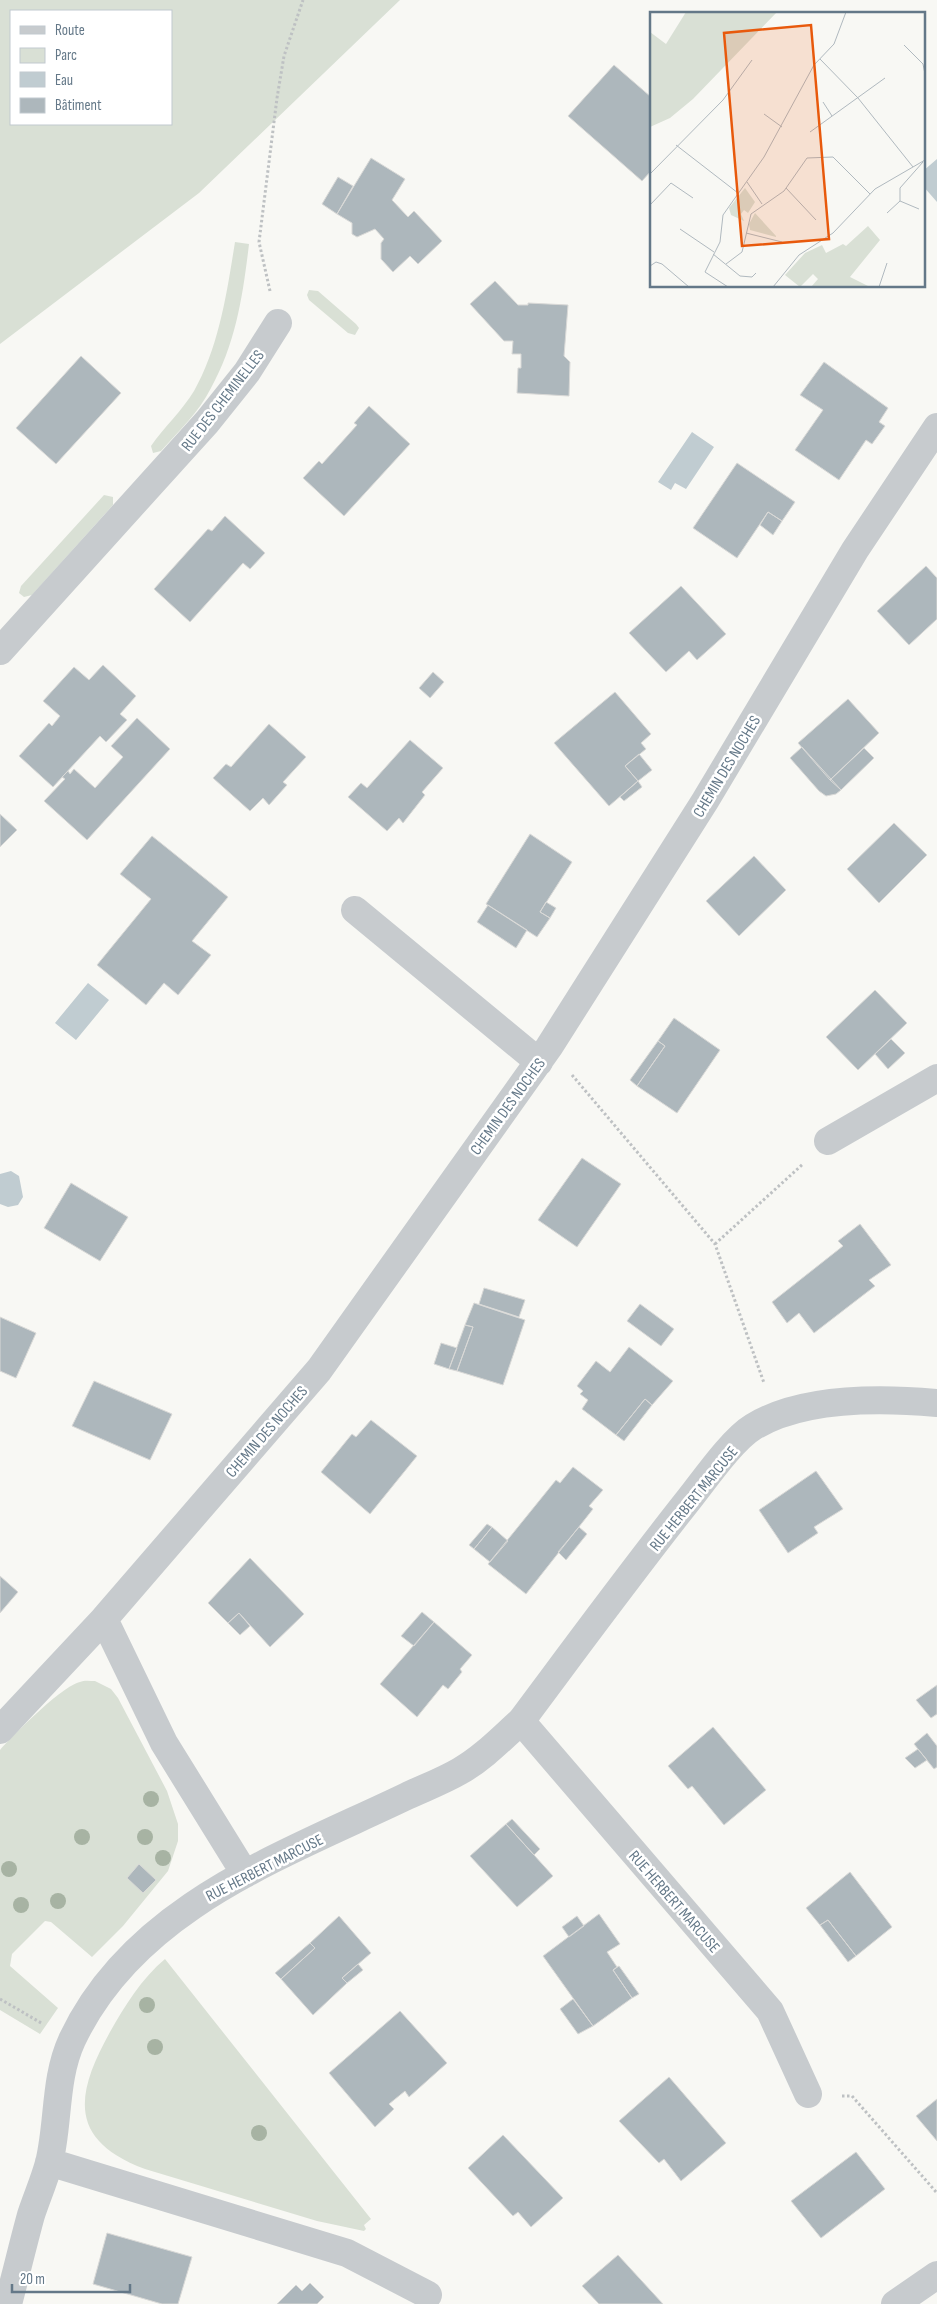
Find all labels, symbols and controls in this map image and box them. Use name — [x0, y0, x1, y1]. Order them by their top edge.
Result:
legend — [10, 10, 172, 125]
inset map — [650, 12, 924, 288]
text: Route — [55, 21, 85, 40]
text: Parc — [55, 46, 77, 65]
text: Eau — [55, 71, 73, 90]
text: Bâtiment — [55, 96, 102, 115]
street label: RUE DES CHEMINELLES — [178, 346, 269, 455]
street label: CHEMIN DES NOCHES — [689, 712, 765, 821]
street label: CHEMIN DES NOCHES — [467, 1055, 550, 1159]
street label: CHEMIN DES NOCHES — [222, 1382, 312, 1482]
street label: RUE HERBERT MARCUSE — [646, 1443, 742, 1555]
street label: RUE HERBERT MARCUSE — [203, 1831, 327, 1906]
street label: RUE HERBERT MARCUSE — [624, 1847, 723, 1957]
scale bar — [12, 2262, 130, 2294]
text: 20 m — [20, 2270, 45, 2289]

